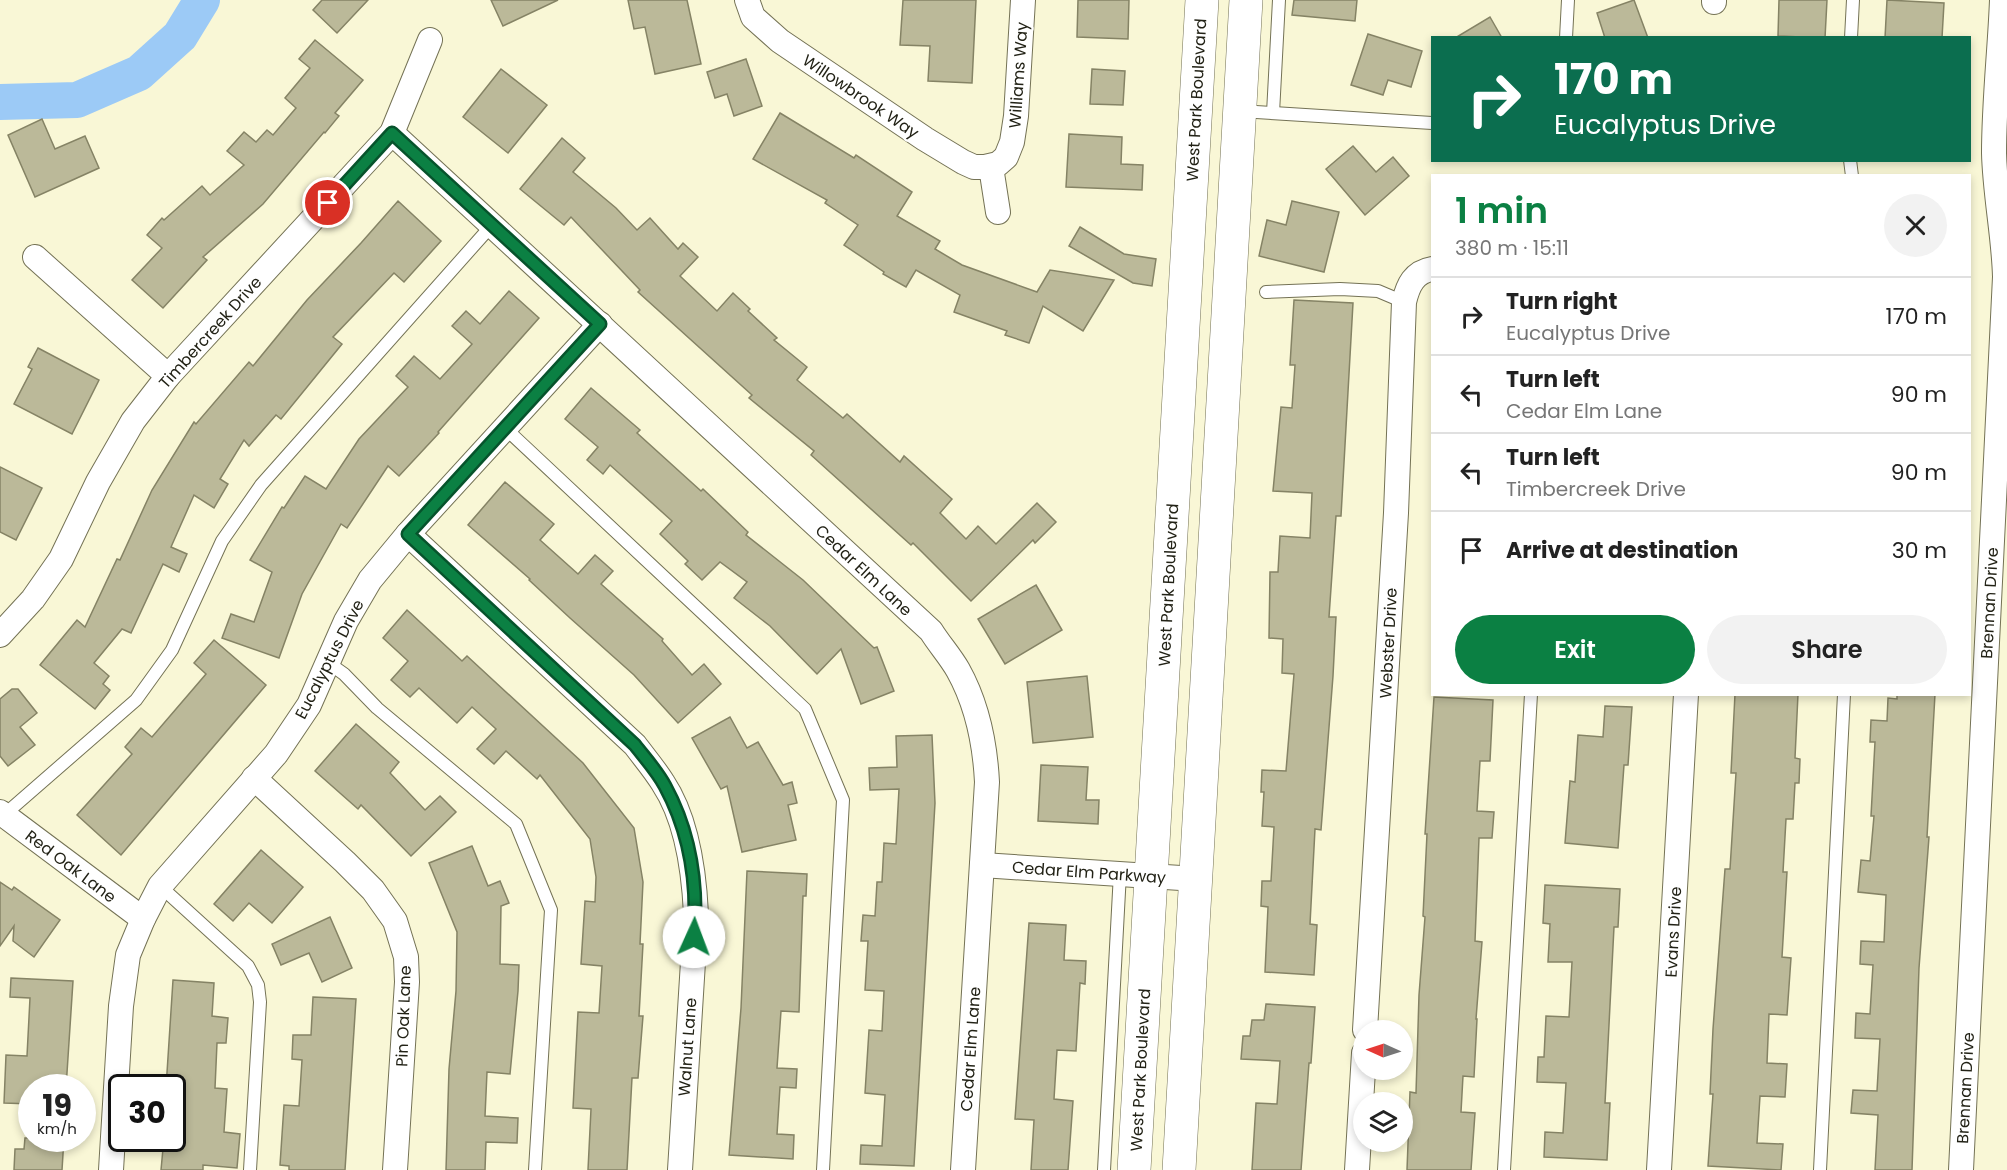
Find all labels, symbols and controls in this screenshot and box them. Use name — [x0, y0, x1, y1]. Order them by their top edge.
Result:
street label: West Park Boulevard — [1181, 18, 1212, 182]
street label: Williams Way — [1003, 21, 1034, 129]
street label: Willowbrook Way — [798, 49, 924, 144]
text: 170 m — [1554, 50, 1673, 109]
icon: right — [1455, 60, 1533, 138]
text: Eucalyptus Drive — [1554, 106, 1776, 143]
pin — [302, 177, 353, 228]
text: 1 min — [1455, 185, 1548, 236]
icon: arrive — [311, 186, 344, 219]
button: close — [1884, 194, 1947, 257]
text: 380 m · 15:11 — [1455, 234, 1569, 262]
street label: Timbercreek Drive — [154, 271, 267, 394]
text: Turn right — [1506, 286, 1617, 317]
icon: right — [1455, 300, 1488, 333]
text: 170 m — [1886, 301, 1947, 332]
text: Eucalyptus Drive — [1506, 319, 1670, 347]
text: Turn left — [1506, 364, 1600, 395]
icon: left — [1455, 378, 1488, 411]
text: 90 m — [1891, 379, 1947, 410]
text: Cedar Elm Lane — [1506, 397, 1662, 425]
text: Turn left — [1506, 442, 1600, 473]
icon: left — [1455, 456, 1488, 489]
text: 90 m — [1891, 457, 1947, 488]
text: Timbercreek Drive — [1506, 475, 1686, 503]
street label: West Park Boulevard — [1153, 503, 1184, 667]
street label: Cedar Elm Lane — [810, 519, 917, 621]
icon: arrive — [1455, 534, 1488, 567]
text: Arrive at destination — [1506, 535, 1738, 566]
text: 30 m — [1892, 535, 1947, 566]
street label: Brennan Drive — [1975, 547, 2004, 659]
street label: Webster Drive — [1374, 587, 1403, 699]
street label: Eucalyptus Drive — [289, 595, 370, 723]
button: Exit — [1455, 615, 1695, 684]
button: Share — [1707, 615, 1947, 684]
street label: Red Oak Lane — [20, 825, 121, 908]
street label: Cedar Elm Parkway — [1011, 856, 1167, 889]
street label: Evans Drive — [1660, 886, 1687, 978]
position arrow — [662, 905, 726, 969]
street label: Pin Oak Lane — [390, 965, 417, 1067]
street label: Cedar Elm Lane — [955, 986, 986, 1112]
street label: West Park Boulevard — [1125, 988, 1156, 1152]
street label: Walnut Lane — [673, 997, 702, 1097]
north arrow — [1353, 1020, 1413, 1080]
map controls — [1353, 1020, 1413, 1152]
street label: Brennan Drive — [1951, 1032, 1980, 1144]
speed limit sign: 30 — [108, 1074, 186, 1152]
text: 19 — [42, 1084, 72, 1127]
button: layers — [1353, 1092, 1413, 1152]
text: km/h — [37, 1118, 77, 1139]

